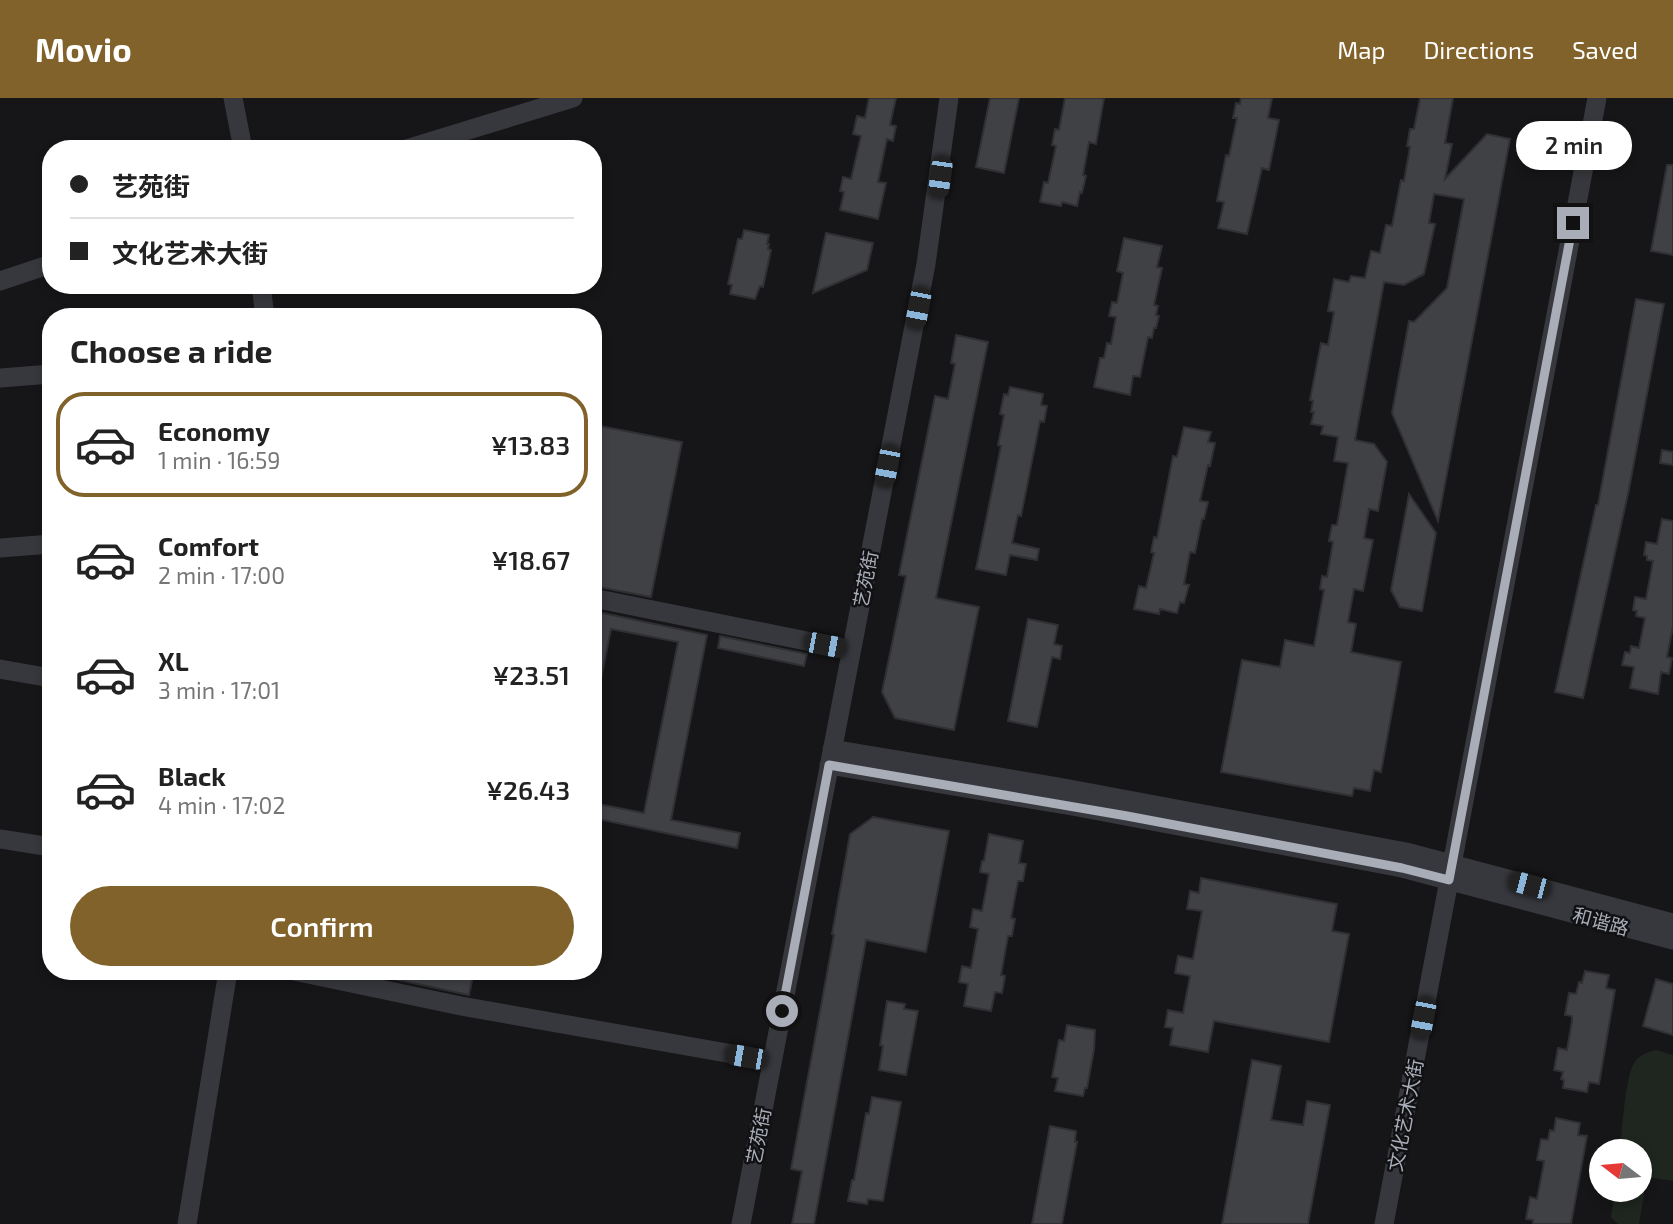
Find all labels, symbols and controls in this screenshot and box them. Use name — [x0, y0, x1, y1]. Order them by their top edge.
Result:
text: Movio — [35, 29, 132, 69]
text: Map — [1337, 35, 1385, 64]
text: Directions — [1423, 35, 1534, 64]
text: Saved — [1572, 35, 1638, 64]
callout: 2 min — [1515, 122, 1631, 170]
text: 2 min — [1545, 131, 1603, 159]
car — [927, 155, 954, 199]
text: 艺苑街 — [112, 170, 190, 201]
route end — [1557, 207, 1589, 239]
text: 文化艺术大街 — [112, 237, 268, 268]
car — [904, 285, 933, 331]
text: Choose a ride — [70, 331, 273, 369]
icon: car — [74, 413, 137, 476]
text: Economy — [158, 415, 270, 446]
text: ¥13.83 — [491, 429, 570, 460]
car — [873, 443, 902, 489]
text: 1 min · 16:59 — [158, 446, 280, 474]
icon: car — [74, 528, 137, 591]
text: Comfort — [158, 530, 259, 561]
text: ¥18.67 — [491, 544, 570, 575]
street label: 艺苑街 — [848, 549, 882, 609]
text: 2 min · 17:00 — [158, 561, 285, 589]
car — [803, 631, 848, 659]
icon: car — [74, 643, 137, 706]
text: XL — [158, 645, 189, 676]
text: ¥23.51 — [492, 659, 570, 690]
text: 3 min · 17:01 — [158, 676, 280, 704]
icon: car — [74, 758, 137, 821]
text: Black — [158, 760, 226, 791]
text: ¥26.43 — [486, 774, 570, 805]
text: 4 min · 17:02 — [158, 791, 285, 819]
car — [1506, 869, 1553, 901]
button: Confirm — [70, 886, 574, 966]
street label: 和谐路 — [1570, 903, 1632, 939]
route start — [766, 995, 798, 1027]
car — [1409, 995, 1438, 1041]
car — [724, 1043, 769, 1071]
street label: 文化艺术大街 — [1383, 1057, 1427, 1173]
street label: 艺苑街 — [741, 1106, 775, 1166]
north arrow — [1589, 1139, 1652, 1202]
map controls — [1589, 1139, 1652, 1202]

